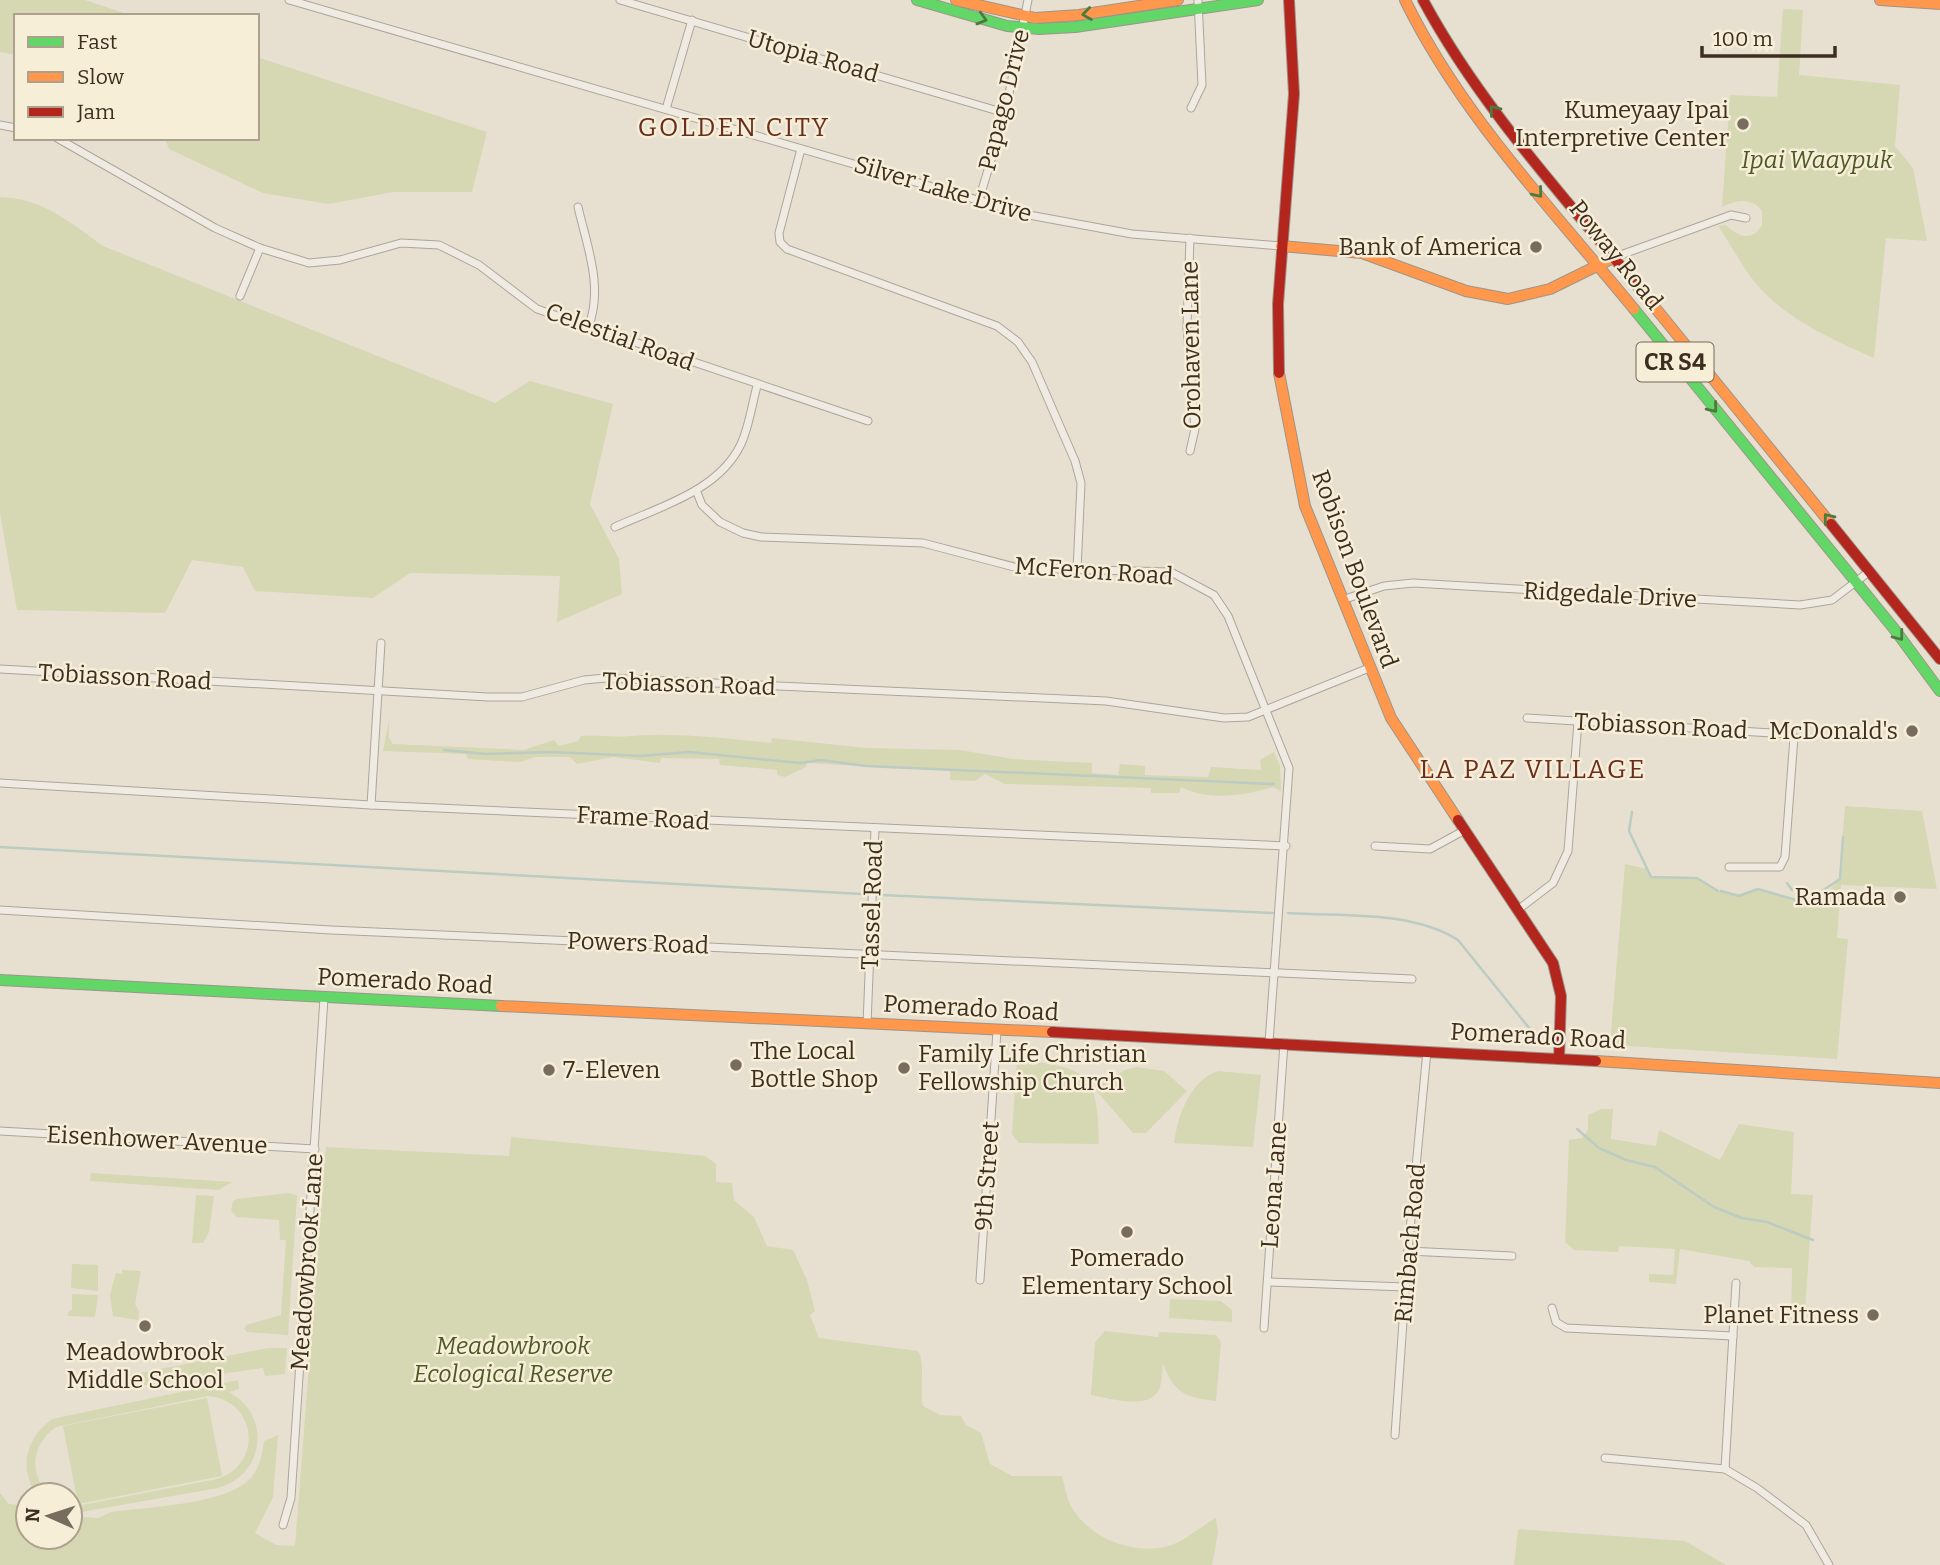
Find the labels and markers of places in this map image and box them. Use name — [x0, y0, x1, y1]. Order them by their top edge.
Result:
place label: Kumeyaay Ipai Interpretive Center — [1515, 96, 1729, 152]
marker: Kumeyaay Ipai Interpretive Center — [1735, 116, 1751, 132]
place label: Bank of America — [1338, 233, 1522, 261]
marker: Bank of America — [1528, 239, 1544, 255]
place label: McDonald's — [1769, 717, 1898, 745]
marker: McDonald's — [1904, 723, 1920, 739]
place label: Ramada — [1794, 883, 1886, 911]
marker: Ramada — [1892, 889, 1908, 905]
place label: The Local Bottle Shop — [750, 1037, 878, 1093]
place label: Family Life Christian Fellowship Church — [918, 1040, 1147, 1096]
place label: 7-Eleven — [563, 1056, 660, 1084]
marker: The Local Bottle Shop — [728, 1057, 744, 1073]
marker: Family Life Christian Fellowship Church — [896, 1060, 912, 1076]
marker: 7-Eleven — [541, 1062, 557, 1078]
marker: Pomerado Elementary School — [1119, 1224, 1135, 1240]
place label: Pomerado Elementary School — [1021, 1244, 1233, 1300]
place label: Planet Fitness — [1703, 1301, 1859, 1329]
marker: Planet Fitness — [1865, 1307, 1881, 1323]
marker: Meadowbrook Middle School — [137, 1318, 153, 1334]
place label: Meadowbrook Middle School — [66, 1338, 225, 1394]

